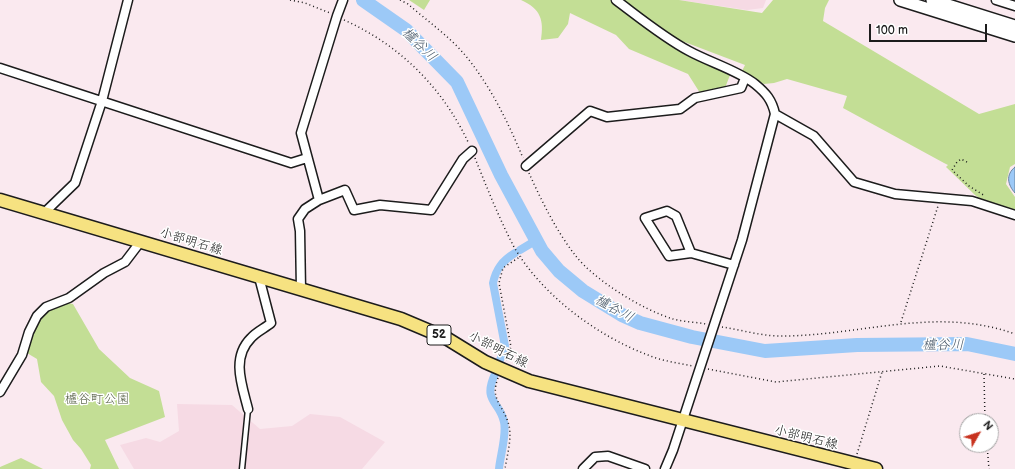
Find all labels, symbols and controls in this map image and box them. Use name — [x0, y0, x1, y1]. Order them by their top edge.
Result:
scale bar — [871, 16, 989, 42]
text: 100 m — [876, 23, 908, 38]
water label: 櫨谷川 — [398, 24, 440, 66]
street label: 小部明石線 — [158, 225, 224, 259]
water label: 櫨谷川 — [592, 291, 636, 327]
road number: 52 — [427, 325, 451, 345]
street label: 小部明石線 — [466, 328, 530, 372]
water label: 櫨谷川 — [922, 337, 964, 353]
park label: 櫨谷町公園 — [65, 392, 129, 408]
north arrow — [959, 413, 999, 453]
text: N — [980, 418, 996, 433]
street label: 小部明石線 — [773, 423, 839, 453]

